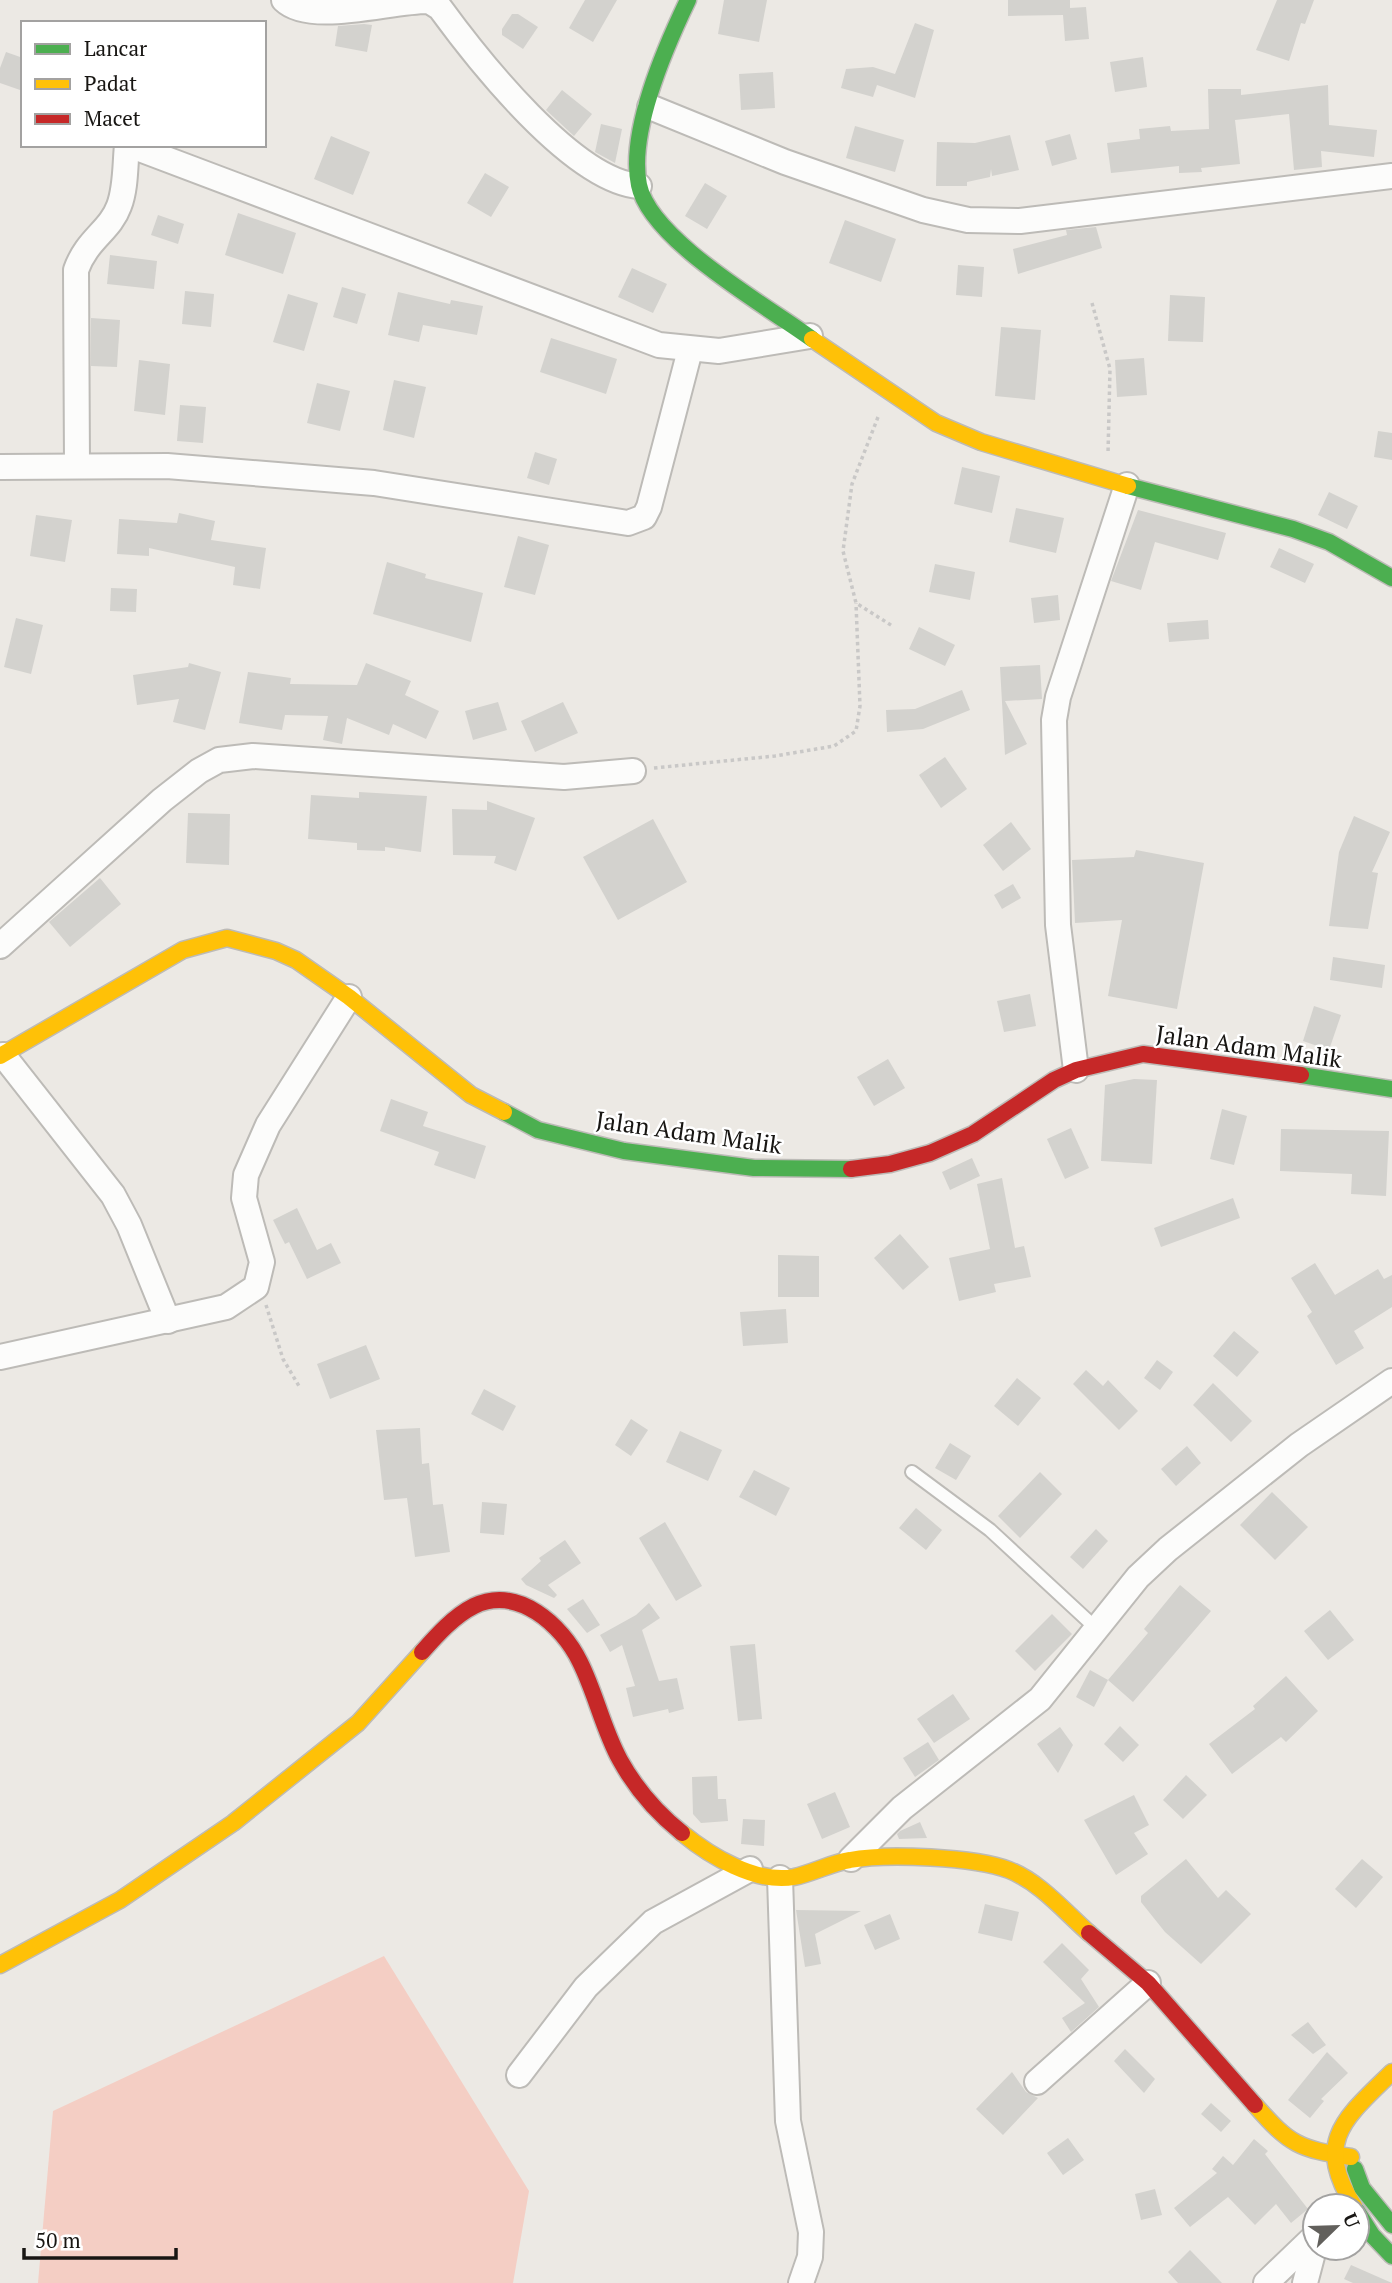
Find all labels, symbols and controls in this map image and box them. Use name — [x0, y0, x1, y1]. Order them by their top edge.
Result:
legend — [21, 21, 266, 147]
text: Lancar — [84, 34, 147, 62]
text: Padat — [84, 69, 137, 97]
text: Macet — [84, 104, 141, 132]
street label: Jalan Adam Malik — [1154, 1017, 1345, 1075]
street label: Jalan Adam Malik — [594, 1103, 785, 1161]
north arrow — [1301, 2192, 1371, 2262]
text: U — [1338, 2209, 1366, 2232]
scale bar — [24, 2216, 177, 2260]
text: 50 m — [35, 2226, 81, 2254]

